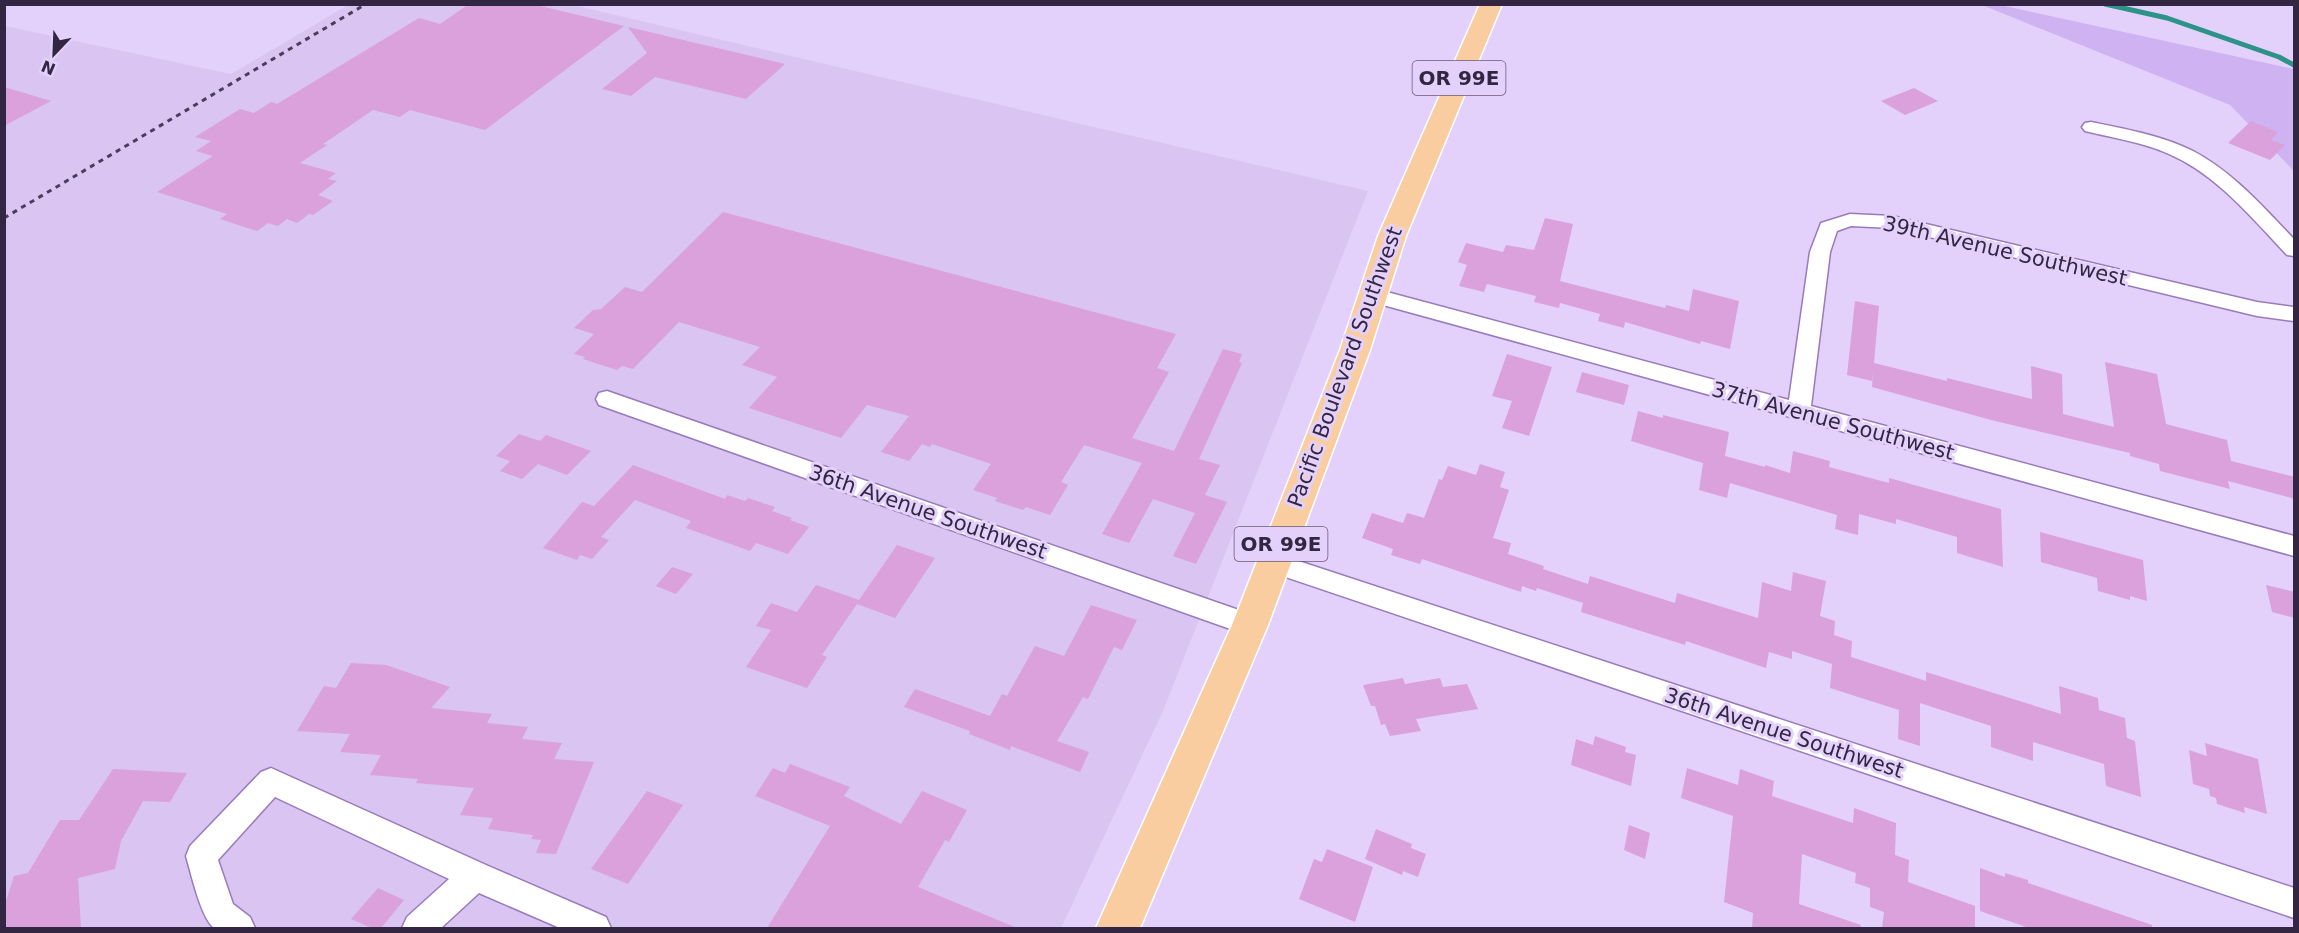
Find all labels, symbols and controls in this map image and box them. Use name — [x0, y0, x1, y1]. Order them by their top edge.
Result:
north arrow — [24, 24, 84, 84]
text: N — [38, 56, 58, 79]
road number: OR 99E — [1412, 61, 1506, 95]
street label: 39th Avenue Southwest — [1881, 211, 2129, 291]
street label: Pacific Boulevard Southwest — [1283, 224, 1407, 510]
street label: 37th Avenue Southwest — [1709, 377, 1957, 465]
street label: 36th Avenue Southwest — [806, 460, 1050, 564]
road number: OR 99E — [1234, 527, 1328, 561]
street label: 36th Avenue Southwest — [1661, 683, 1907, 783]

